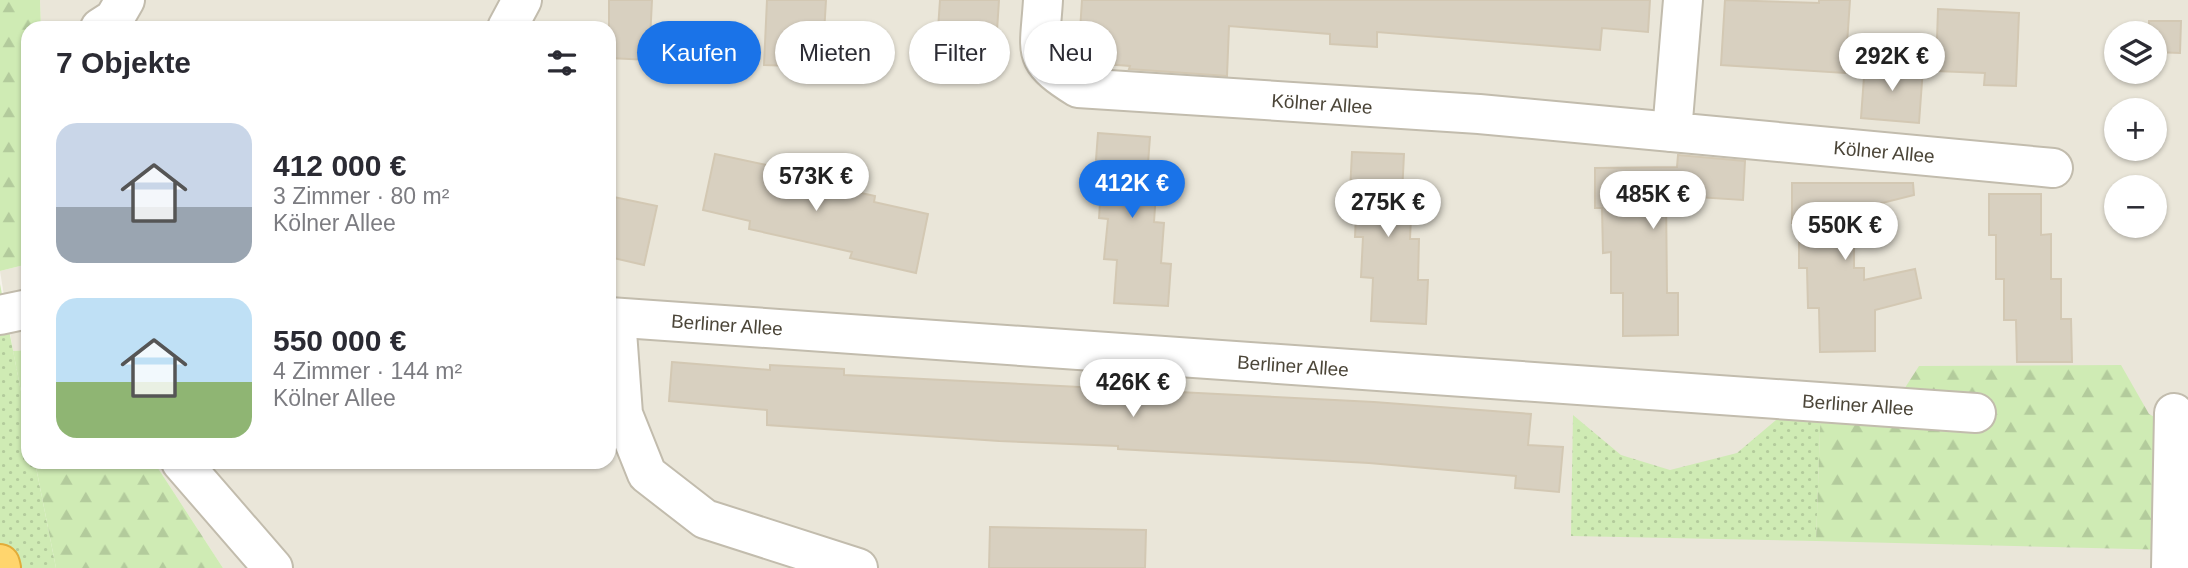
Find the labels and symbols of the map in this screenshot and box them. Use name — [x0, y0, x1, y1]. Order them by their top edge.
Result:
pin: 292K € — [1835, 34, 1949, 93]
street label: Kölner Allee — [1271, 90, 1373, 118]
street label: Kölner Allee — [1833, 137, 1935, 167]
pin: 573K € — [759, 154, 873, 213]
pin: 412K € — [1075, 160, 1189, 220]
pin: 485K € — [1596, 172, 1710, 231]
pin: 275K € — [1331, 180, 1445, 239]
pin: 550K € — [1788, 202, 1902, 262]
street label: Berliner Allee — [670, 311, 784, 339]
street label: Berliner Allee — [1236, 352, 1350, 380]
pin: 426K € — [1076, 360, 1190, 419]
street label: Berliner Allee — [1801, 391, 1915, 419]

